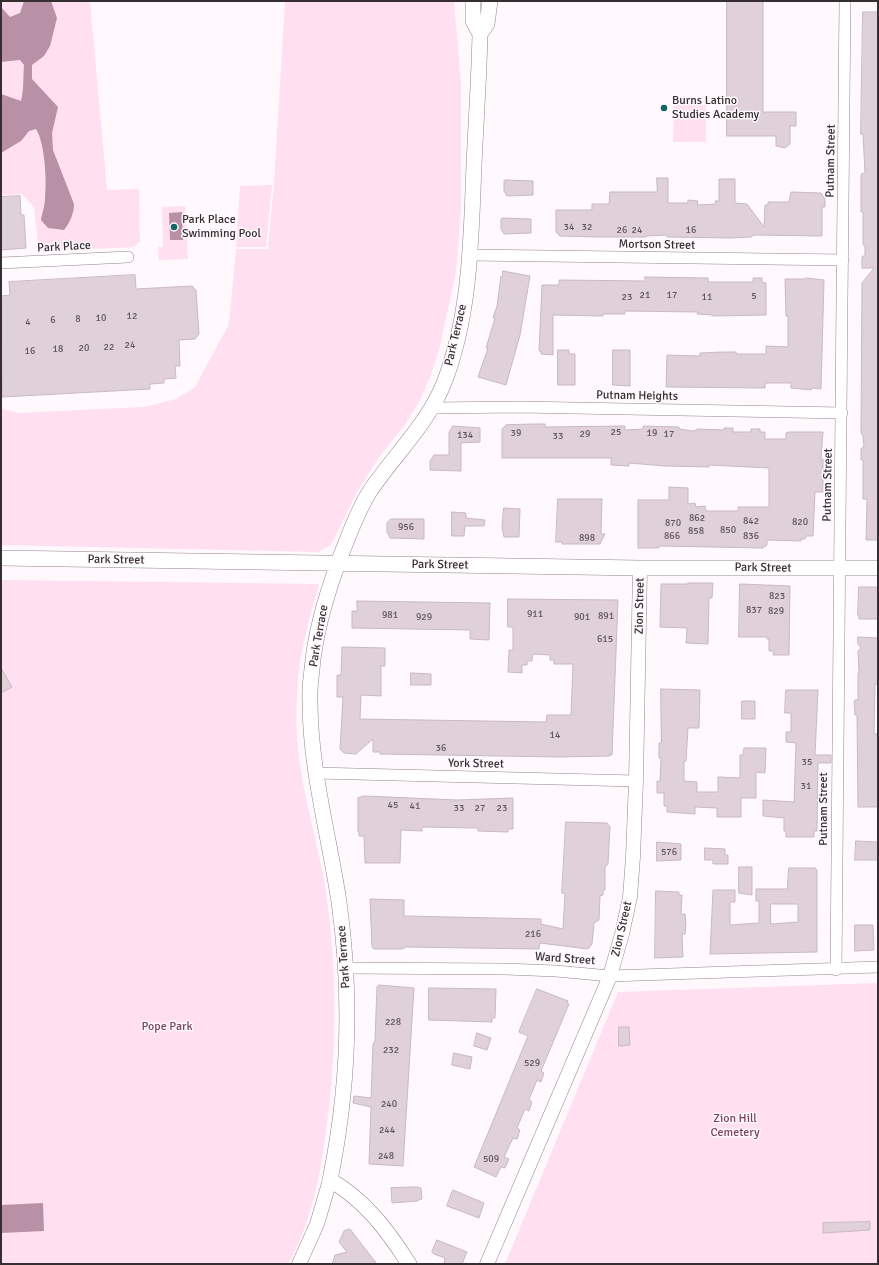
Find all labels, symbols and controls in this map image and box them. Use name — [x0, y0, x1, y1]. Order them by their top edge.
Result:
place label: Burns Latino Studies Academy — [672, 94, 759, 122]
marker: Burns Latino Studies Academy — [659, 103, 669, 113]
street label: Putnam Street — [823, 124, 839, 198]
place label: Park Place Swimming Pool — [182, 213, 261, 241]
house number: 34 — [564, 221, 574, 233]
house number: 32 — [582, 221, 592, 233]
marker: Park Place Swimming Pool — [169, 222, 179, 232]
house number: 26 — [617, 224, 627, 236]
house number: 24 — [632, 224, 642, 236]
house number: 16 — [686, 224, 696, 236]
street label: Mortson Street — [619, 237, 695, 253]
street label: Park Place — [37, 238, 91, 256]
house number: 21 — [640, 289, 650, 301]
house number: 17 — [667, 289, 677, 301]
house number: 5 — [751, 290, 757, 302]
house number: 23 — [622, 291, 632, 303]
house number: 11 — [702, 291, 712, 303]
street label: Park Terrace — [442, 303, 470, 367]
house number: 12 — [127, 310, 137, 322]
house number: 10 — [96, 312, 106, 324]
house number: 8 — [75, 313, 81, 325]
house number: 6 — [50, 314, 56, 326]
house number: 4 — [25, 316, 31, 328]
house number: 24 — [125, 339, 135, 351]
house number: 22 — [104, 341, 114, 353]
house number: 20 — [79, 342, 89, 354]
house number: 18 — [53, 343, 63, 355]
house number: 16 — [25, 345, 35, 357]
street label: Putnam Heights — [596, 388, 678, 404]
house number: 25 — [611, 426, 621, 438]
house number: 39 — [511, 427, 521, 439]
house number: 19 — [647, 427, 657, 439]
house number: 29 — [580, 428, 590, 440]
house number: 17 — [664, 428, 674, 440]
house number: 134 — [457, 429, 473, 441]
house number: 33 — [553, 430, 563, 442]
street label: Putnam Street — [820, 448, 836, 522]
house number: 862 — [689, 512, 705, 524]
house number: 842 — [743, 515, 759, 527]
house number: 820 — [792, 516, 808, 528]
house number: 870 — [665, 517, 681, 529]
house number: 956 — [398, 521, 414, 533]
house number: 850 — [720, 524, 736, 536]
house number: 858 — [688, 525, 704, 537]
house number: 866 — [664, 530, 680, 542]
house number: 836 — [743, 530, 759, 542]
house number: 898 — [579, 532, 595, 544]
street label: Park Street — [87, 552, 145, 568]
street label: Park Street — [411, 557, 469, 573]
street label: Park Street — [734, 560, 792, 576]
street label: Zion Street — [632, 578, 648, 634]
house number: 823 — [769, 590, 785, 602]
street label: Park Terrace — [306, 604, 332, 668]
house number: 837 — [746, 604, 762, 616]
house number: 829 — [768, 605, 784, 617]
house number: 911 — [527, 608, 543, 620]
house number: 981 — [382, 609, 398, 621]
house number: 891 — [598, 610, 614, 622]
house number: 929 — [416, 611, 432, 623]
house number: 901 — [574, 611, 590, 623]
house number: 615 — [597, 633, 613, 645]
house number: 14 — [550, 729, 560, 741]
house number: 36 — [436, 742, 446, 754]
street label: York Street — [448, 756, 504, 772]
house number: 35 — [802, 756, 812, 768]
street label: Putnam Street — [817, 772, 831, 846]
house number: 31 — [801, 780, 811, 792]
house number: 45 — [388, 799, 398, 811]
house number: 41 — [410, 800, 420, 812]
house number: 33 — [454, 802, 464, 814]
house number: 27 — [475, 802, 485, 814]
house number: 23 — [497, 802, 507, 814]
house number: 576 — [661, 846, 677, 858]
street label: Zion Street — [609, 900, 635, 958]
street label: Park Terrace — [335, 925, 353, 989]
house number: 216 — [525, 928, 541, 940]
street label: Ward Street — [534, 950, 596, 968]
house number: 228 — [385, 1016, 401, 1028]
park label: Pope Park — [142, 1020, 192, 1034]
house number: 232 — [383, 1044, 399, 1056]
house number: 529 — [524, 1057, 540, 1069]
house number: 240 — [381, 1098, 397, 1110]
park label: Zion Hill Cemetery — [710, 1112, 760, 1140]
house number: 244 — [379, 1124, 395, 1136]
house number: 248 — [378, 1150, 394, 1162]
house number: 509 — [483, 1153, 499, 1165]

